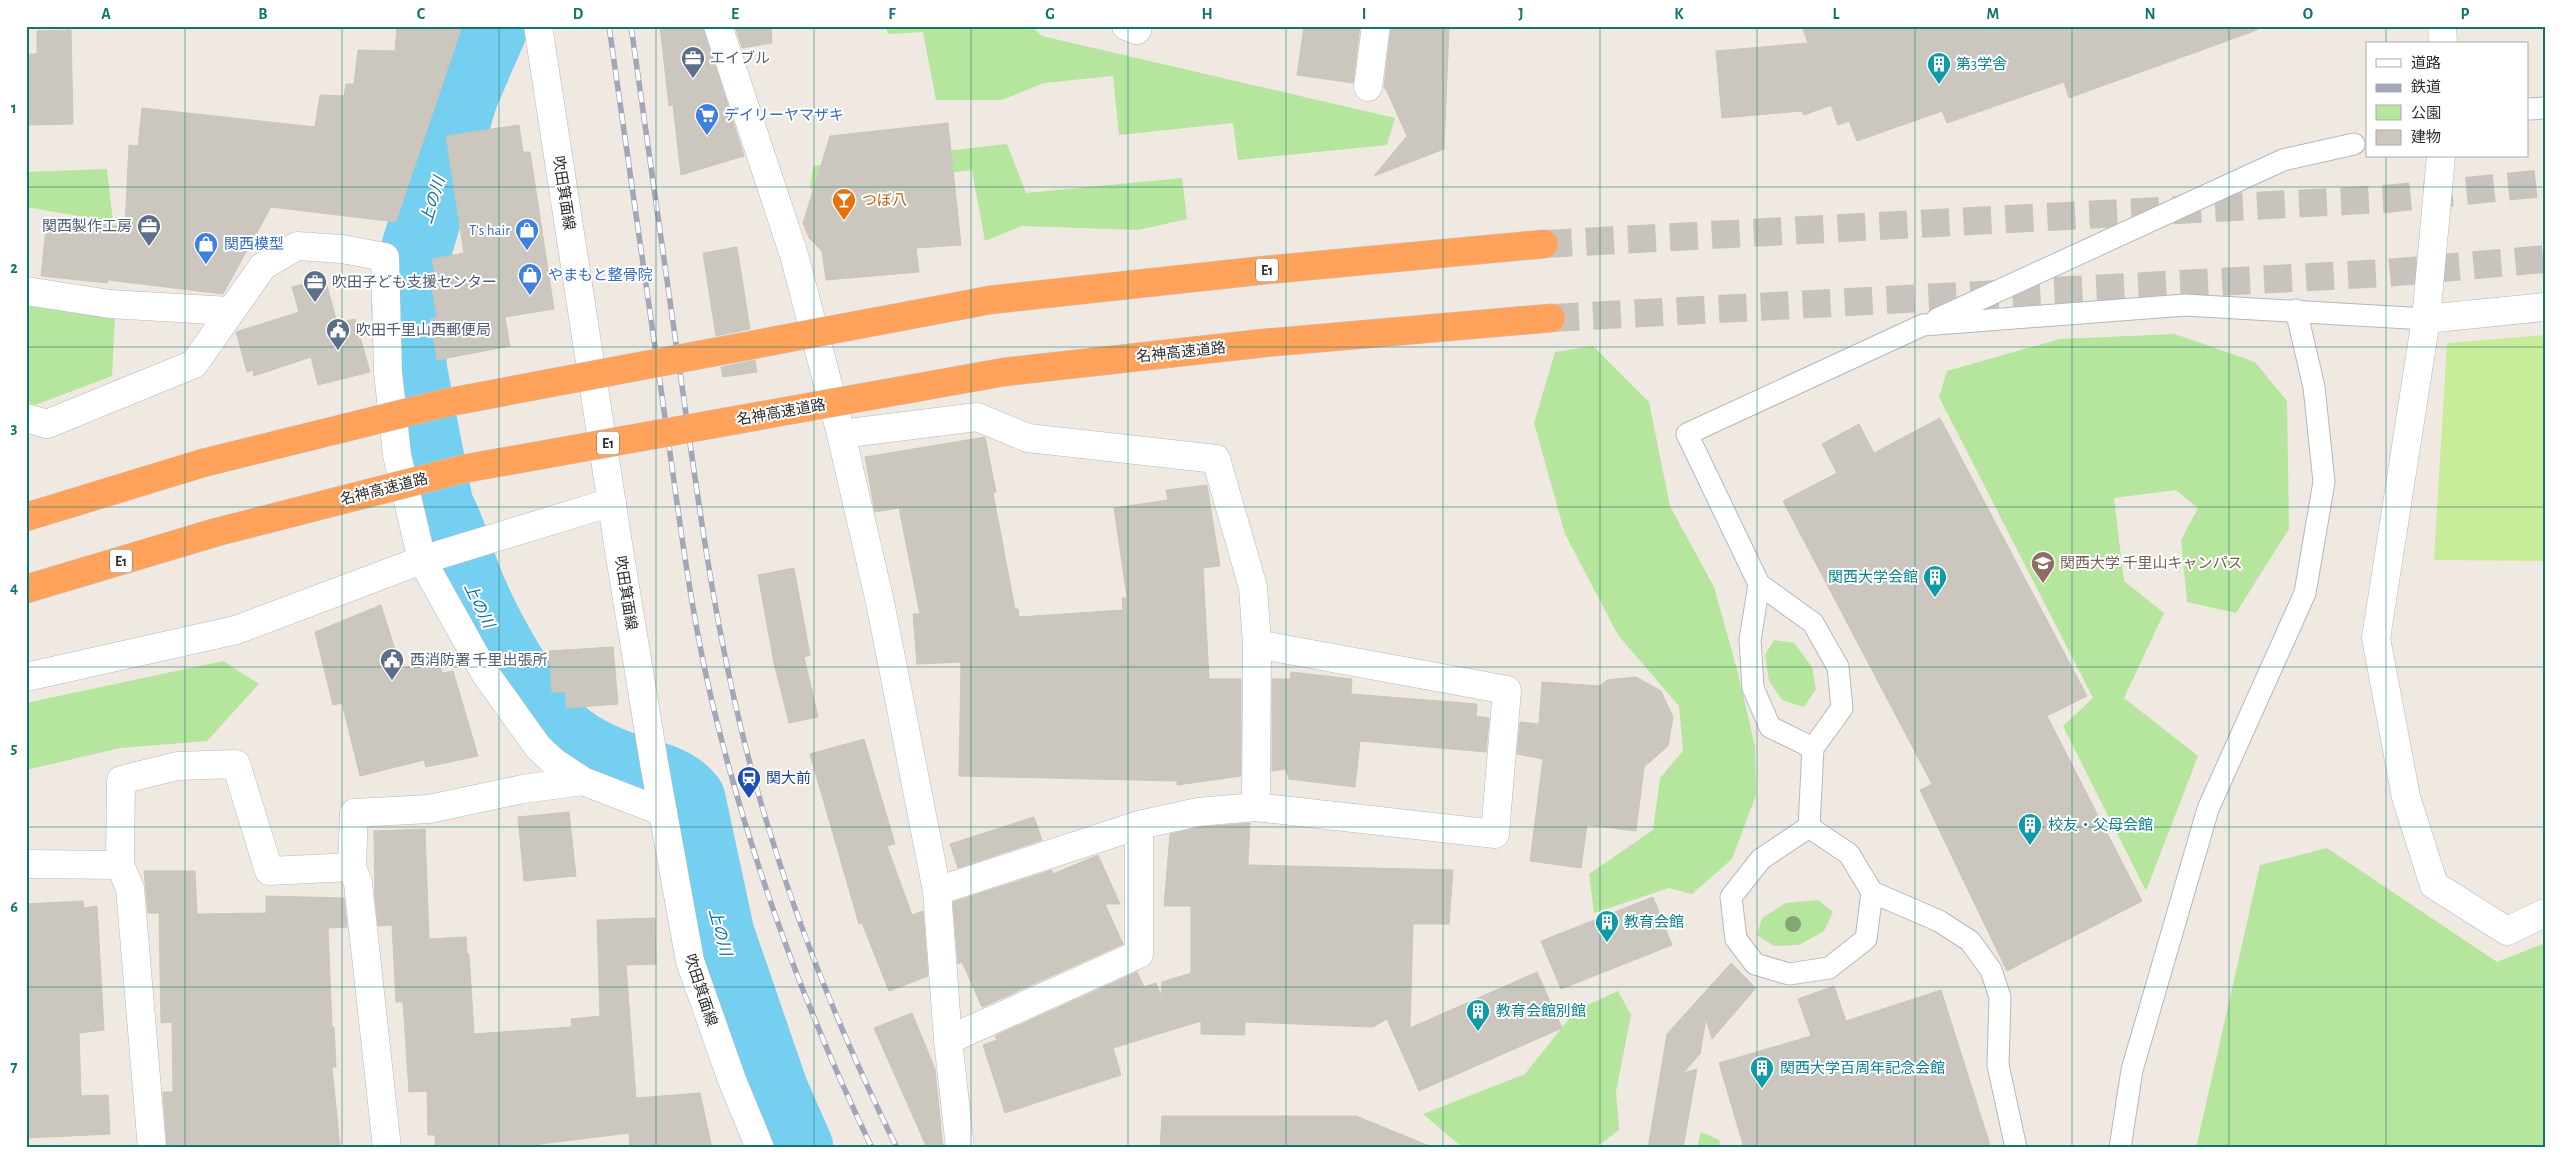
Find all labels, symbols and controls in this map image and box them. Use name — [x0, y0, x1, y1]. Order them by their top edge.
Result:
text: A — [101, 6, 111, 22]
text: B — [258, 6, 268, 22]
text: C — [417, 6, 426, 22]
text: D — [573, 6, 584, 22]
text: E — [731, 6, 739, 22]
text: F — [888, 6, 896, 22]
text: G — [1045, 6, 1055, 22]
text: H — [1201, 6, 1213, 22]
text: I — [1362, 6, 1366, 22]
text: J — [1518, 6, 1524, 22]
text: K — [1674, 6, 1684, 22]
text: L — [1833, 6, 1840, 22]
text: M — [1987, 6, 1999, 22]
text: N — [2144, 6, 2156, 22]
text: O — [2303, 6, 2313, 22]
text: P — [2461, 6, 2470, 22]
legend — [2366, 42, 2528, 158]
office icon: エイブル — [680, 45, 706, 79]
place label: エイブル — [710, 50, 770, 66]
building icon: 第3学舎 — [1926, 51, 1952, 85]
text: 道路 — [2411, 55, 2441, 71]
place label: 第3学舎 — [1956, 56, 2007, 72]
text: 鉄道 — [2411, 79, 2441, 95]
text: 1 — [11, 100, 17, 116]
supermarket icon: デイリーヤマザキ — [694, 102, 720, 136]
text: 公園 — [2411, 105, 2441, 121]
place label: デイリーヤマザキ — [724, 107, 844, 123]
text: 建物 — [2411, 129, 2441, 145]
street label: 吹田箕面線 — [550, 155, 578, 231]
water label: 上の川 — [417, 173, 448, 226]
bar icon: つぼ八 — [831, 187, 857, 221]
place label: つぼ八 — [862, 192, 907, 208]
office icon: 関西製作工房 — [136, 213, 162, 247]
shop icon: T's hair — [514, 217, 540, 251]
place label: 関西製作工房 — [42, 218, 132, 234]
place label: T's hair — [469, 223, 510, 238]
shop icon: 関西模型 — [193, 231, 219, 265]
place label: 関西模型 — [224, 236, 284, 252]
road number: E1 — [1256, 258, 1278, 282]
text: 2 — [10, 260, 18, 276]
shop icon: やまもと整骨院 — [517, 262, 543, 296]
place label: やまもと整骨院 — [548, 267, 653, 283]
office icon: 吹田子ども支援センター — [302, 269, 328, 303]
place label: 吹田子ども支援センター — [332, 274, 497, 290]
public building icon: 吹田千里山西郵便局 — [325, 317, 351, 351]
place label: 吹田千里山西郵便局 — [356, 322, 491, 338]
street label: 名神高速道路 — [1135, 339, 1227, 365]
street label: 名神高速道路 — [735, 396, 827, 428]
text: 3 — [11, 420, 18, 436]
road number: E1 — [597, 432, 619, 454]
street label: 名神高速道路 — [338, 470, 430, 508]
road number: E1 — [110, 550, 132, 572]
school or university icon: 関西大学 千里山キャンパス — [2030, 550, 2056, 584]
street label: 吹田箕面線 — [612, 555, 640, 631]
place label: 関西大学 千里山キャンパス — [2060, 555, 2242, 571]
building icon: 関西大学会館 — [1922, 564, 1948, 598]
place label: 関西大学会館 — [1828, 569, 1918, 585]
text: 4 — [10, 580, 18, 596]
water label: 上の川 — [461, 580, 499, 632]
public building icon: 西消防署 千里出張所 — [379, 647, 405, 681]
place label: 西消防署 千里出張所 — [410, 652, 547, 668]
text: 5 — [11, 740, 18, 756]
station icon: 関大前 — [736, 765, 762, 799]
place label: 関大前 — [766, 770, 811, 786]
building icon: 校友・父母会館 — [2017, 812, 2043, 846]
place label: 校友・父母会館 — [2048, 817, 2153, 833]
text: 6 — [10, 899, 18, 915]
water label: 上の川 — [706, 907, 735, 959]
building icon: 教育会館 — [1594, 909, 1620, 943]
place label: 教育会館 — [1624, 914, 1684, 930]
street label: 吹田箕面線 — [682, 952, 720, 1028]
building icon: 教育会館別館 — [1465, 998, 1491, 1032]
place label: 教育会館別館 — [1496, 1003, 1586, 1019]
building icon: 関西大学百周年記念会館 — [1749, 1055, 1775, 1089]
text: 7 — [11, 1059, 18, 1075]
place label: 関西大学百周年記念会館 — [1780, 1060, 1945, 1076]

